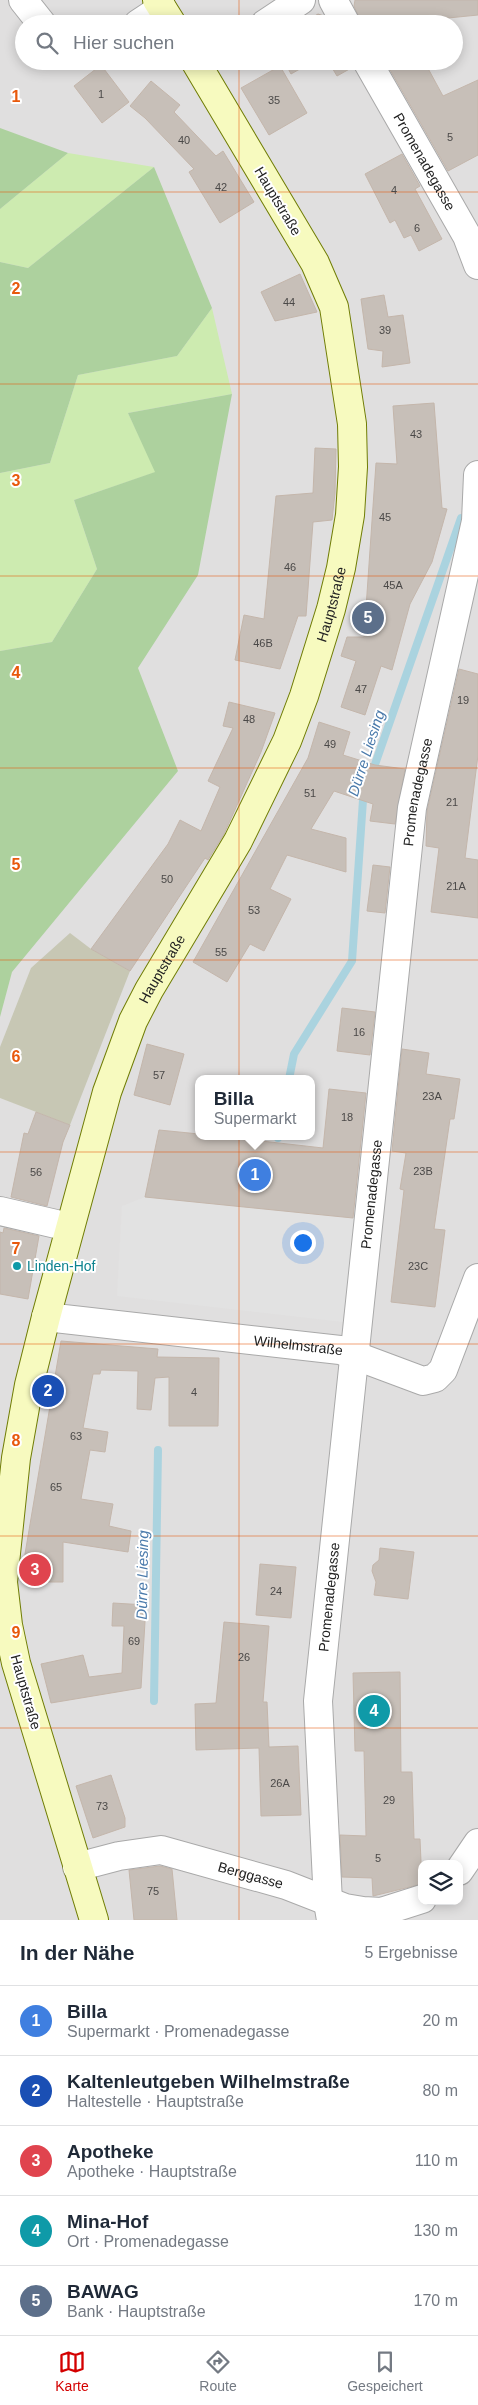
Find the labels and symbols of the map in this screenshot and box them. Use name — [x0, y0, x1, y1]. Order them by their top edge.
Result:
text: 1 — [12, 88, 21, 105]
house number: 1 — [98, 88, 104, 100]
house number: 35 — [268, 94, 280, 106]
street label: Promenadegasse — [390, 110, 459, 214]
house number: 5 — [447, 131, 453, 143]
house number: 40 — [178, 134, 190, 146]
street label: Hauptstraße — [251, 164, 305, 238]
house number: 42 — [215, 181, 227, 193]
house number: 4 — [391, 184, 397, 196]
house number: 6 — [414, 222, 420, 234]
text: 2 — [12, 280, 21, 297]
house number: 44 — [283, 296, 295, 308]
house number: 39 — [379, 324, 391, 336]
house number: 43 — [410, 428, 422, 440]
text: 3 — [12, 472, 21, 489]
house number: 45 — [379, 511, 391, 523]
house number: 46 — [284, 561, 296, 573]
street label: Hauptstraße — [313, 565, 349, 644]
house number: 45A — [383, 579, 403, 591]
pin: 5 — [352, 599, 384, 637]
house number: 46B — [253, 637, 273, 649]
text: 4 — [12, 664, 21, 681]
house number: 47 — [355, 683, 367, 695]
house number: 19 — [457, 694, 469, 706]
water label: Dürre Liesing — [344, 707, 388, 798]
house number: 48 — [243, 713, 255, 725]
street label: Promenadegasse — [400, 736, 435, 847]
house number: 49 — [324, 738, 336, 750]
house number: 51 — [304, 787, 316, 799]
house number: 21 — [446, 796, 458, 808]
text: 5 — [12, 856, 21, 873]
house number: 50 — [161, 873, 173, 885]
house number: 21A — [446, 880, 466, 892]
house number: 53 — [248, 904, 260, 916]
street label: Hauptstraße — [136, 931, 188, 1006]
house number: 55 — [215, 946, 227, 958]
house number: 16 — [353, 1026, 365, 1038]
text: 6 — [12, 1048, 21, 1065]
house number: 57 — [153, 1069, 165, 1081]
house number: 23A — [422, 1090, 442, 1102]
house number: 18 — [341, 1111, 353, 1123]
street label: Promenadegasse — [358, 1139, 385, 1250]
pin: 1 — [239, 1156, 271, 1194]
house number: 23B — [413, 1165, 433, 1177]
house number: 56 — [30, 1166, 42, 1178]
your location — [290, 1230, 316, 1256]
text: 7 — [12, 1240, 21, 1257]
place label: Linden-Hof — [27, 1258, 96, 1274]
marker: Linden-Hof — [11, 1260, 23, 1272]
house number: 23C — [408, 1260, 428, 1272]
street label: Wilhelmstraße — [253, 1332, 344, 1358]
pin: 2 — [32, 1372, 64, 1410]
house number: 4 — [191, 1386, 197, 1398]
house number: 63 — [70, 1430, 82, 1442]
text: 8 — [12, 1432, 21, 1449]
house number: 65 — [50, 1481, 62, 1493]
water label: Dürre Liesing — [133, 1530, 151, 1620]
street label: Promenadegasse — [315, 1541, 343, 1653]
pin: 3 — [19, 1551, 51, 1589]
house number: 24 — [270, 1585, 282, 1597]
text: 9 — [12, 1624, 21, 1641]
house number: 69 — [128, 1635, 140, 1647]
house number: 26 — [238, 1651, 250, 1663]
street label: Hauptstraße — [8, 1653, 44, 1731]
pin: 4 — [358, 1692, 390, 1730]
house number: 26A — [270, 1777, 290, 1789]
house number: 29 — [383, 1794, 395, 1806]
house number: 73 — [96, 1800, 108, 1812]
house number: 5 — [375, 1852, 381, 1864]
street label: Berggasse — [216, 1858, 285, 1892]
house number: 75 — [147, 1885, 159, 1897]

